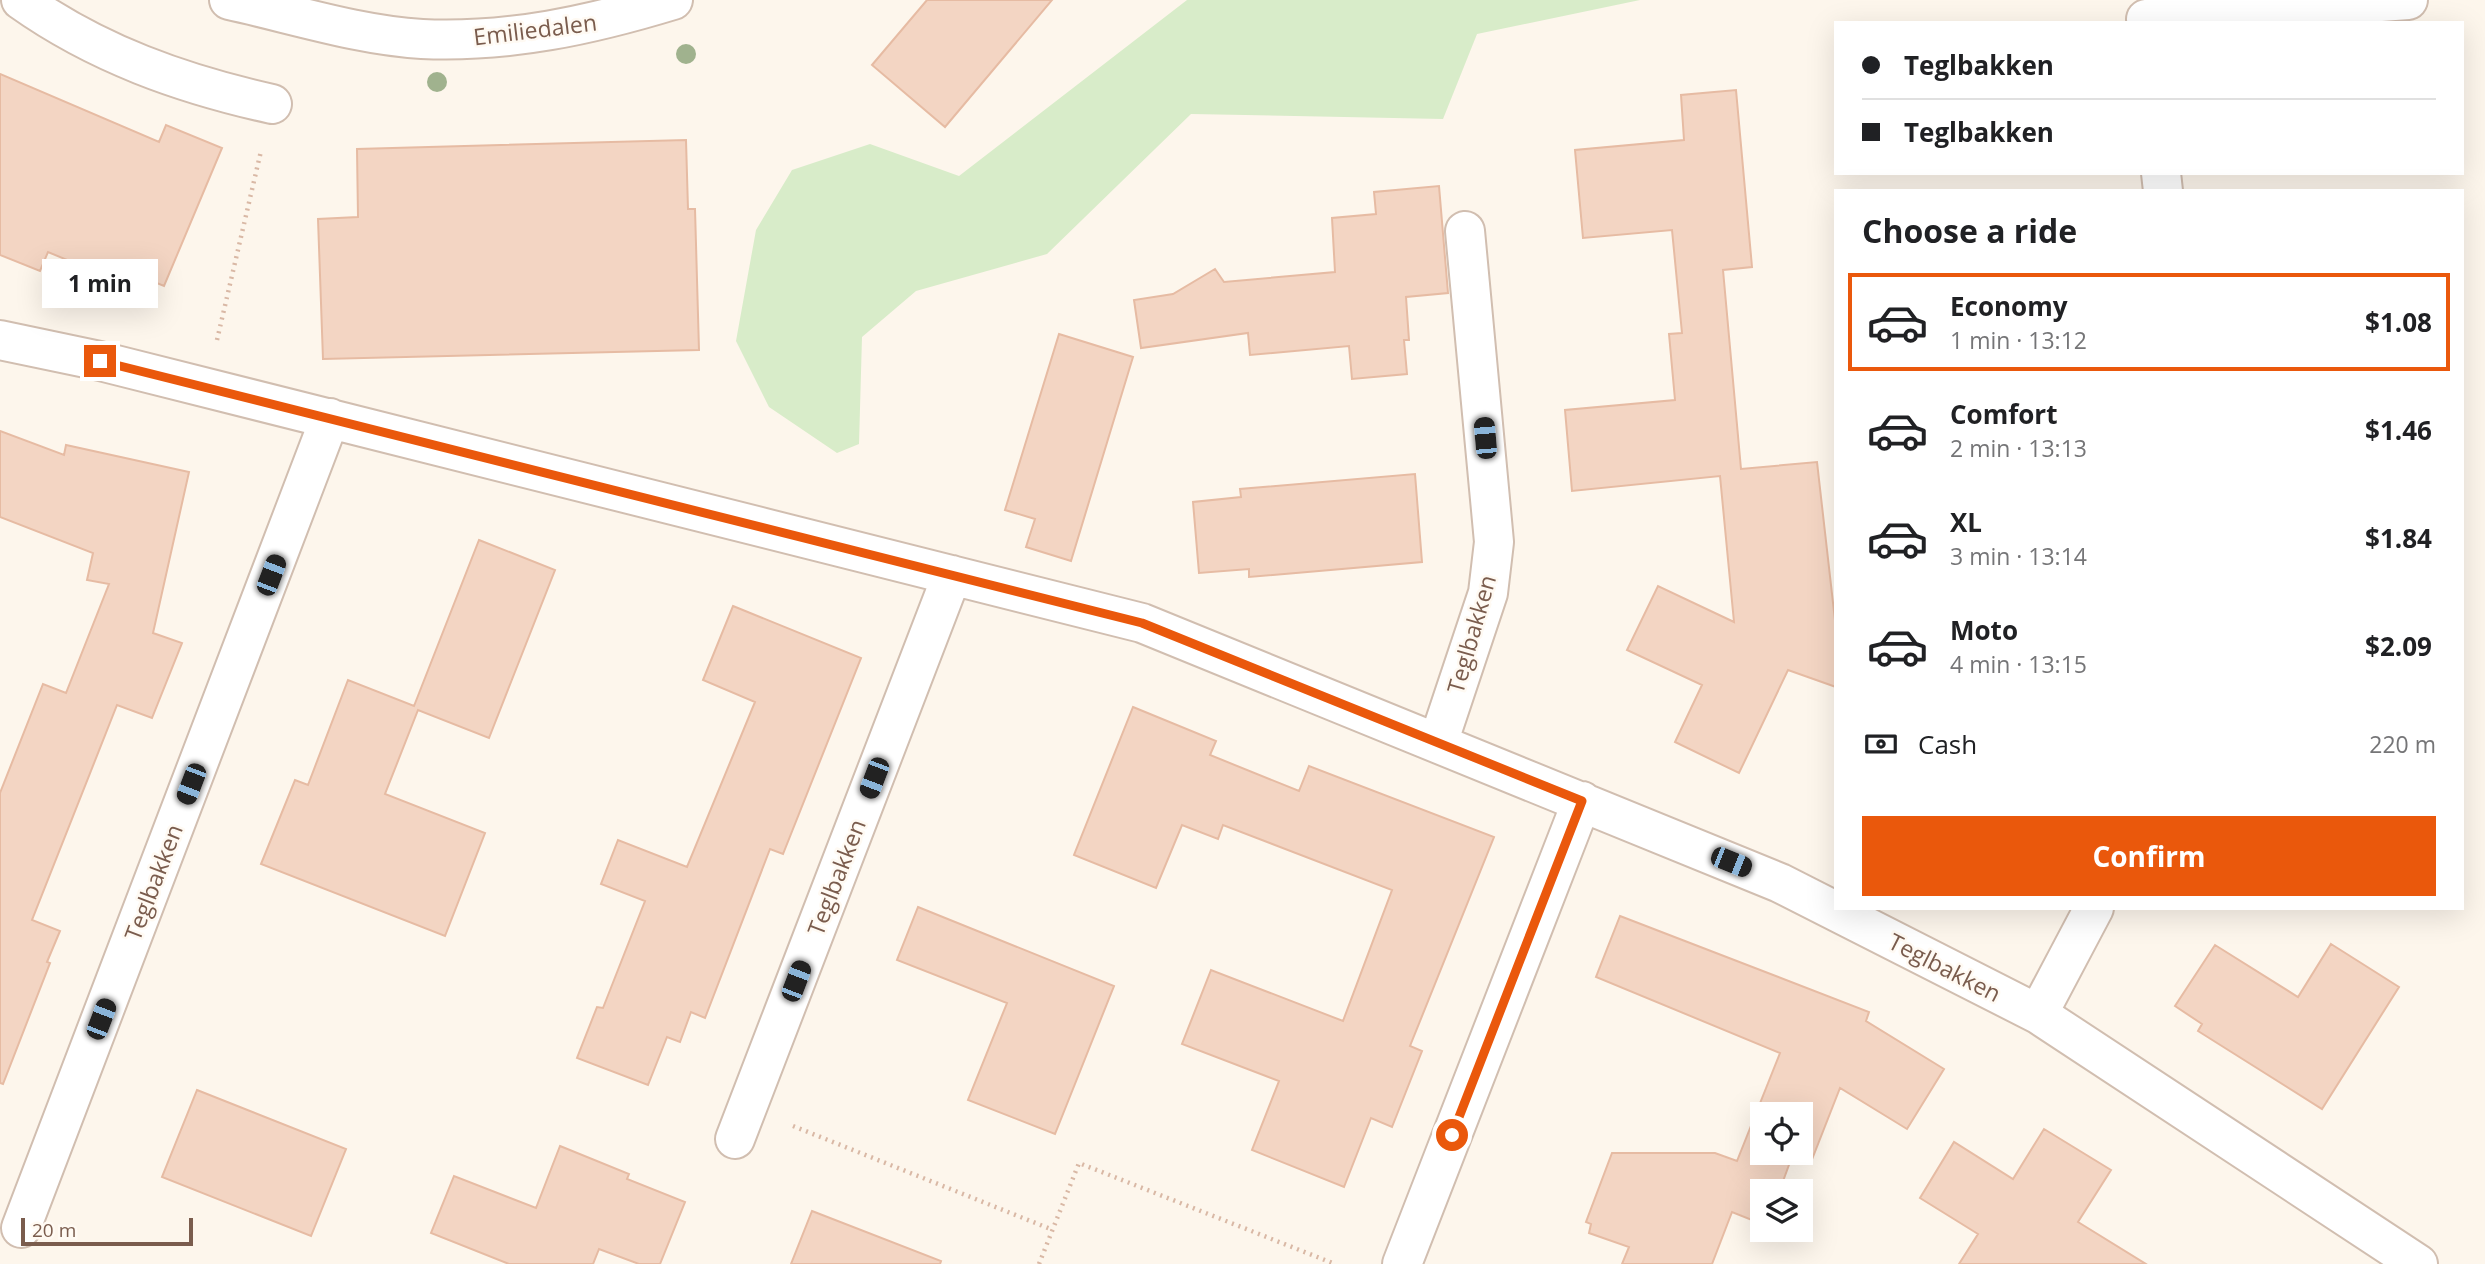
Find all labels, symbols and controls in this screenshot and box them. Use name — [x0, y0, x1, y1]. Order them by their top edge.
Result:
street label: Emiliedalen — [471, 6, 599, 52]
text: Teglbakken — [1904, 47, 2054, 83]
text: Teglbakken — [1904, 114, 2054, 150]
text: Choose a ride — [1862, 209, 2077, 252]
callout: 1 min — [42, 260, 158, 308]
text: 1 min — [68, 267, 132, 299]
text: Economy — [1950, 288, 2068, 324]
icon: car — [1866, 291, 1929, 354]
text: $1.08 — [2365, 304, 2432, 340]
text: 1 min · 13:12 — [1950, 324, 2087, 356]
route end — [84, 345, 116, 377]
text: Comfort — [1950, 396, 2057, 432]
icon: car — [1866, 399, 1929, 462]
text: $1.46 — [2365, 412, 2432, 448]
car — [1473, 416, 1498, 460]
text: 2 min · 13:13 — [1950, 432, 2087, 464]
text: XL — [1950, 504, 1982, 540]
icon: car — [1866, 507, 1929, 570]
text: $1.84 — [2365, 520, 2432, 556]
text: 3 min · 13:14 — [1950, 540, 2087, 572]
car — [254, 552, 289, 598]
street label: Teglbakken — [1439, 571, 1503, 697]
text: Moto — [1950, 612, 2018, 648]
icon: car — [1866, 615, 1929, 678]
text: $2.09 — [2365, 628, 2432, 664]
text: 4 min · 13:15 — [1950, 648, 2087, 680]
icon: cash — [1862, 725, 1900, 763]
text: Cash — [1918, 726, 1977, 762]
text: 220 m — [2369, 728, 2436, 760]
car — [857, 755, 892, 801]
car — [174, 761, 209, 807]
street label: Teglbakken — [799, 814, 873, 940]
button: Confirm — [1862, 816, 2436, 896]
street label: Teglbakken — [116, 819, 190, 945]
car — [1708, 844, 1755, 880]
street label: Teglbakken — [1883, 925, 2007, 1009]
car — [779, 958, 814, 1004]
car — [84, 996, 119, 1042]
map controls — [1750, 1102, 1813, 1242]
button: locate — [1750, 1102, 1813, 1165]
route start — [1436, 1119, 1468, 1151]
button: layers — [1750, 1179, 1813, 1242]
scale bar — [21, 1215, 192, 1247]
text: 20 m — [32, 1217, 76, 1243]

